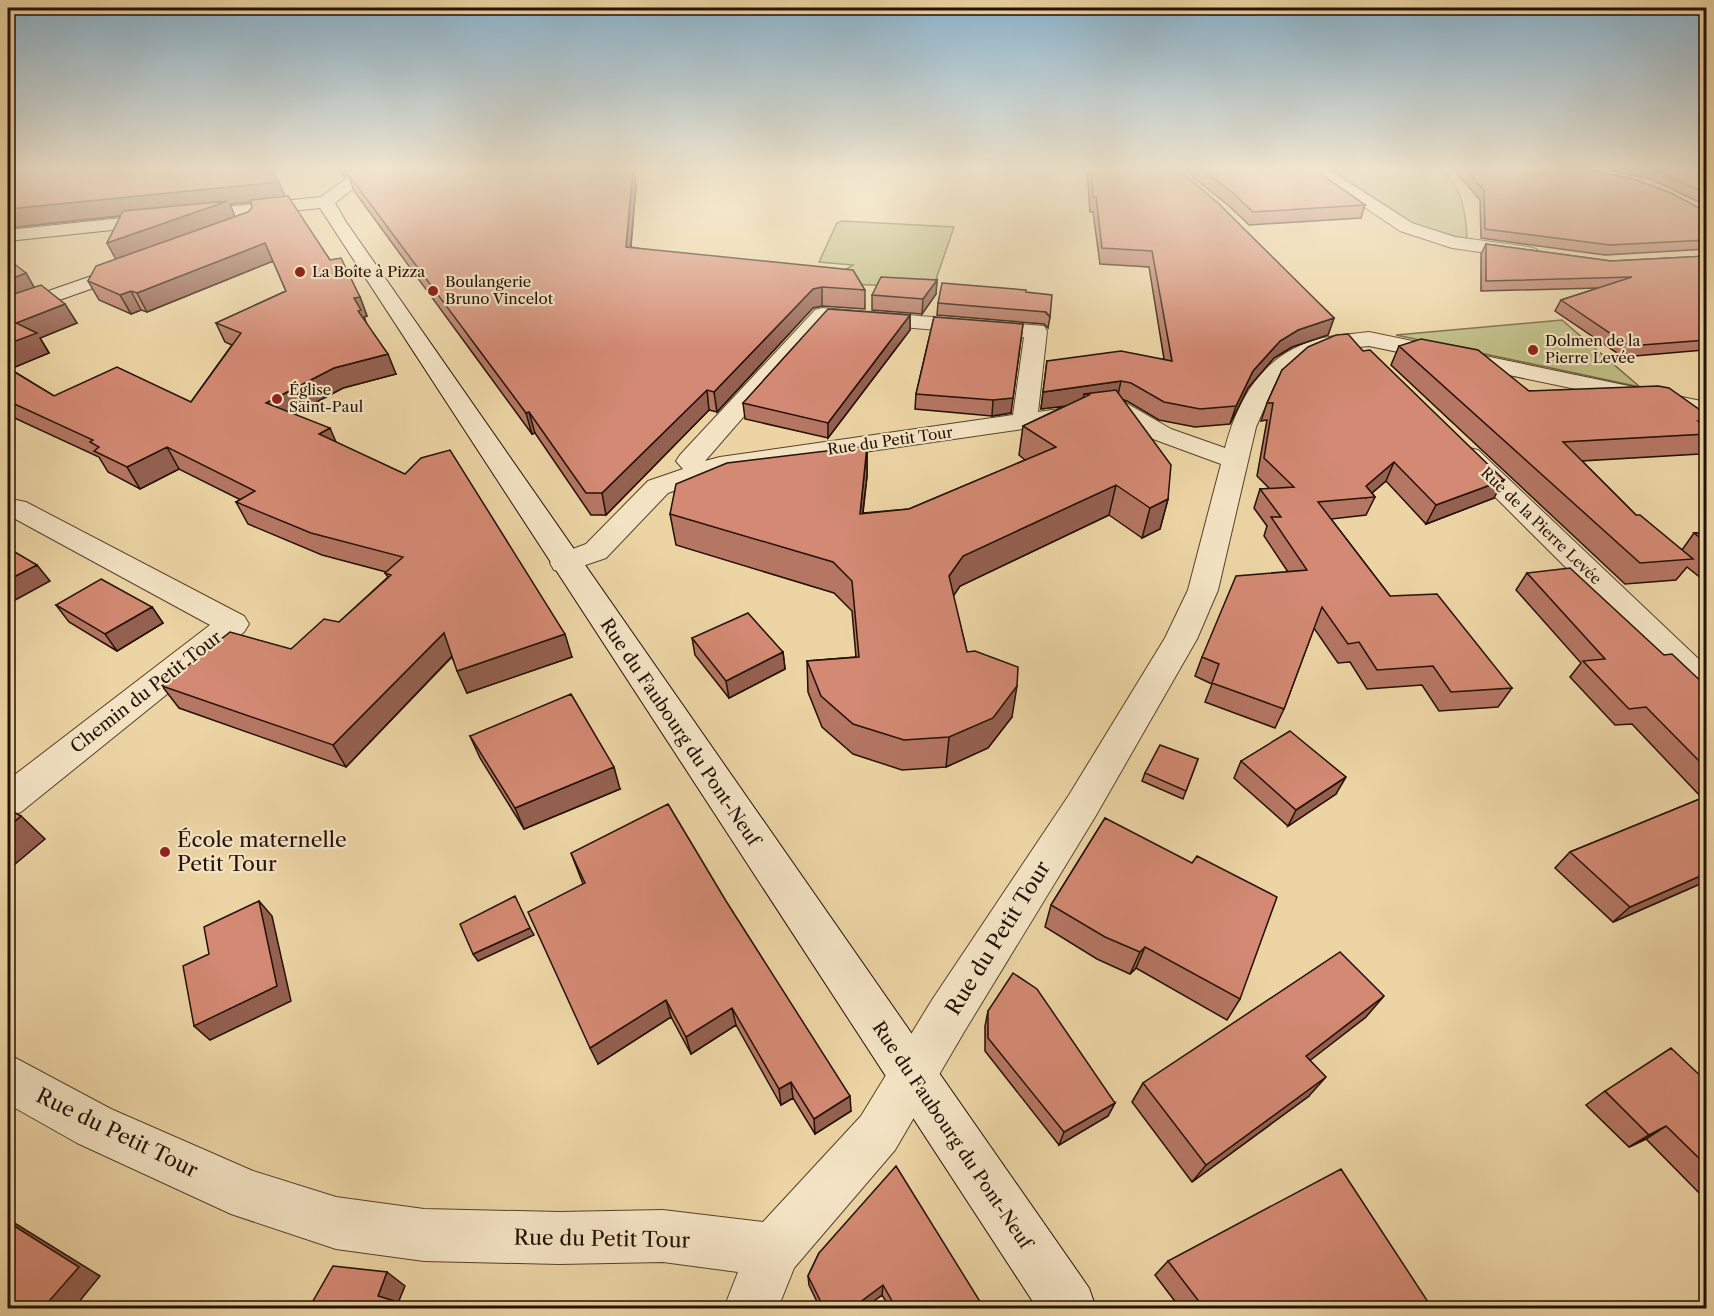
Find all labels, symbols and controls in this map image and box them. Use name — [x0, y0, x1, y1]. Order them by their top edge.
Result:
place label: La Boîte à Pizza — [312, 262, 425, 281]
marker: La Boîte à Pizza — [293, 265, 307, 279]
place label: Boulangerie Bruno Vincelot — [445, 272, 554, 308]
marker: Boulangerie Bruno Vincelot — [426, 284, 440, 298]
place label: Dolmen de la Pierre Levée — [1545, 331, 1641, 367]
marker: Dolmen de la Pierre Levée — [1526, 343, 1540, 357]
place label: Église Saint-Paul — [289, 380, 364, 416]
marker: Église Saint-Paul — [270, 392, 284, 406]
street label: Rue du Petit Tour — [826, 422, 954, 459]
street label: Rue de la Pierre Levée — [1477, 463, 1606, 588]
street label: Rue du Faubourg du Pont-Neuf — [596, 614, 766, 852]
street label: Chemin du Petit Tour — [66, 626, 226, 758]
place label: École maternelle Petit Tour — [177, 827, 347, 876]
marker: École maternelle Petit Tour — [158, 845, 172, 859]
street label: Rue du Petit Tour — [940, 856, 1055, 1019]
street label: Rue du Faubourg du Pont-Neuf — [868, 1017, 1038, 1255]
street label: Rue du Petit Tour — [32, 1083, 202, 1183]
street label: Rue du Petit Tour — [513, 1224, 691, 1253]

